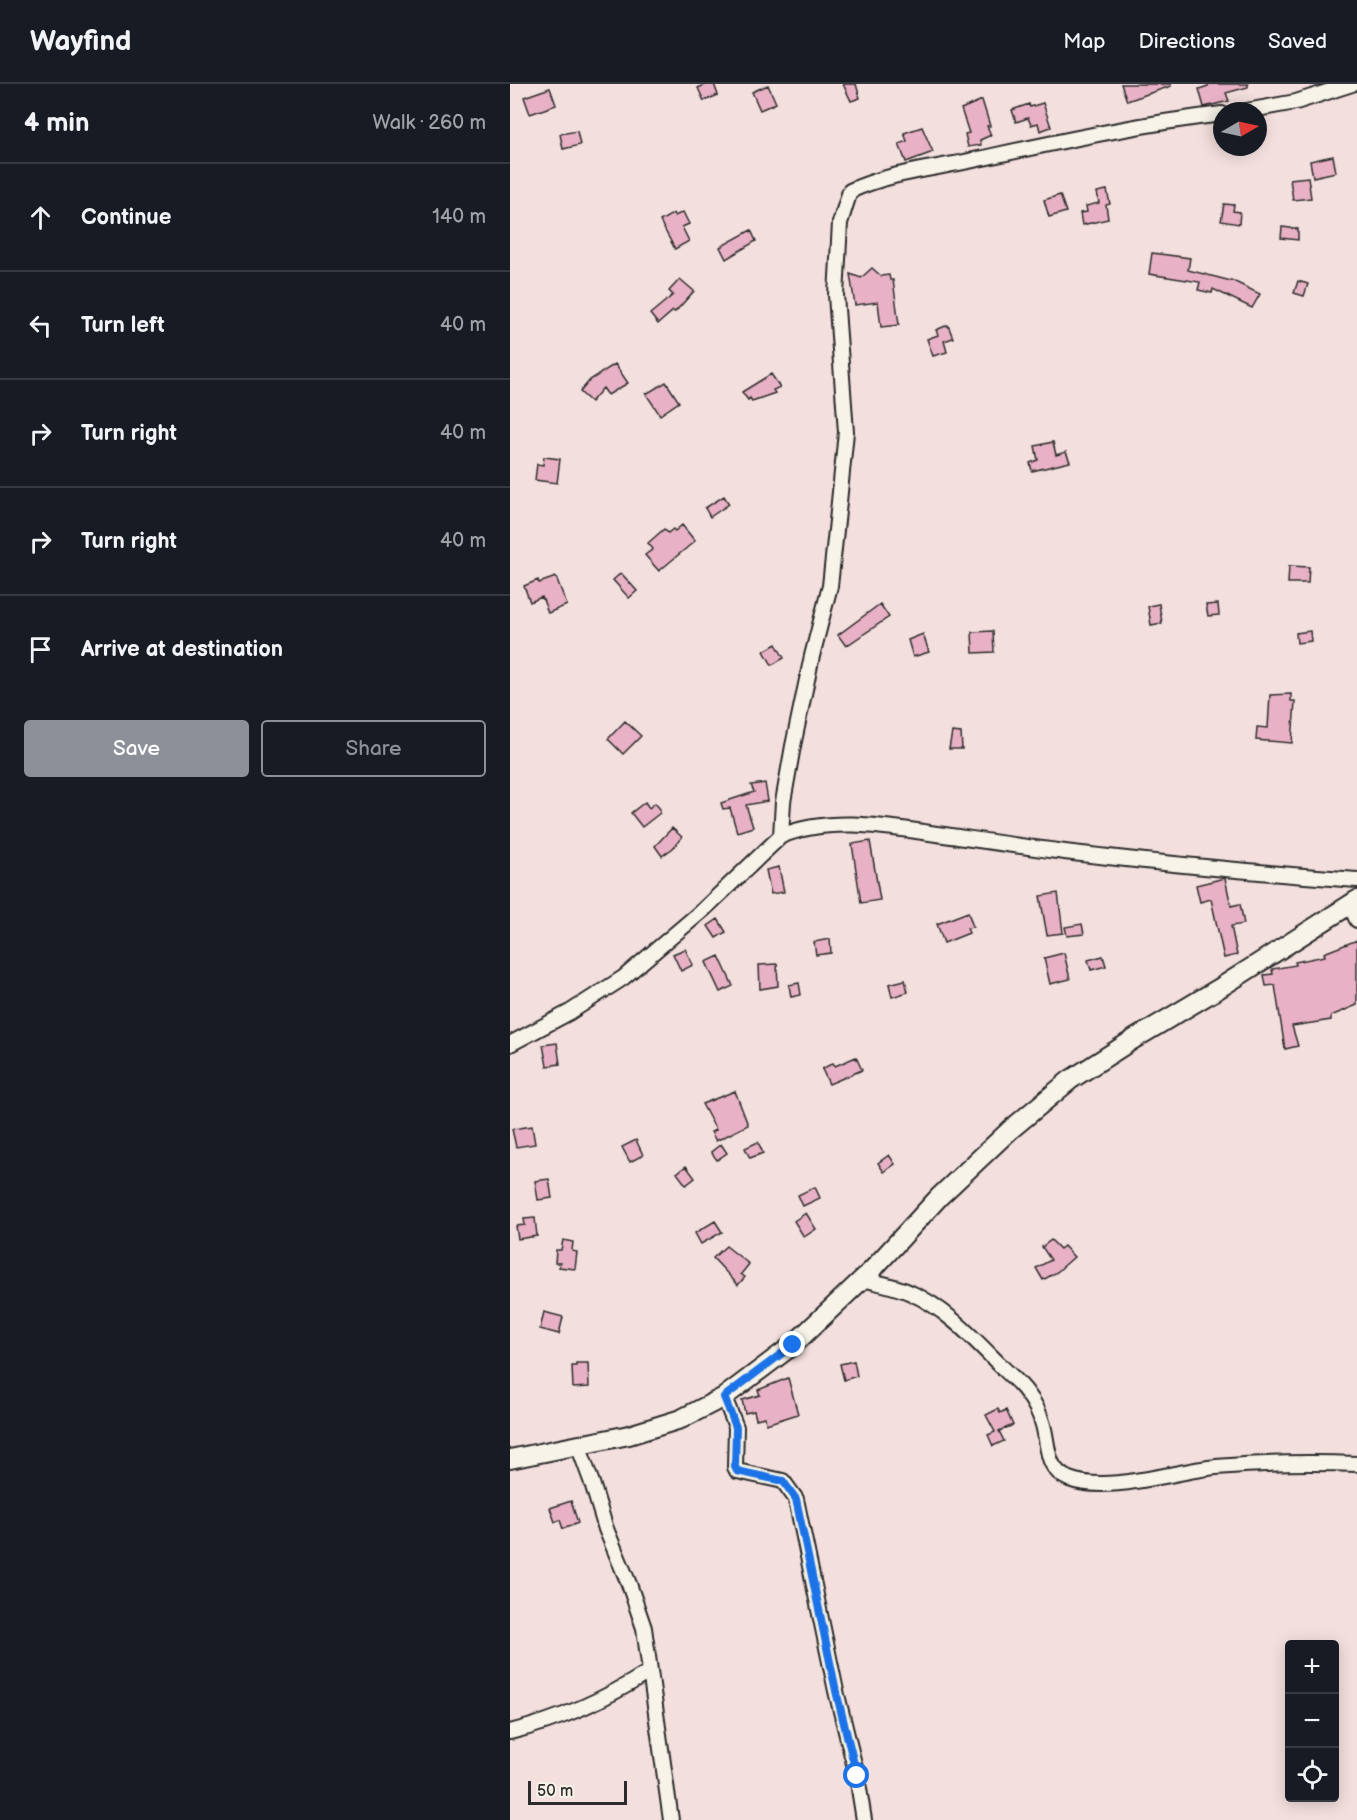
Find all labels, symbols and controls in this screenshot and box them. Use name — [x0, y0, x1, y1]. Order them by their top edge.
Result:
text: Wayfind — [30, 25, 131, 58]
text: Map — [1063, 29, 1106, 54]
text: Directions — [1139, 29, 1235, 54]
text: Saved — [1268, 29, 1327, 54]
north arrow — [1213, 102, 1267, 156]
text: 4 min — [24, 108, 89, 139]
text: Walk · 260 m — [373, 111, 486, 135]
icon: ahead — [24, 201, 57, 234]
text: Continue — [81, 204, 171, 231]
text: 140 m — [432, 205, 486, 229]
icon: left — [24, 309, 57, 342]
text: Turn left — [81, 312, 165, 339]
text: 40 m — [440, 313, 486, 337]
icon: right — [24, 417, 57, 450]
text: Turn right — [81, 420, 177, 447]
text: 40 m — [440, 421, 486, 445]
icon: right — [24, 525, 57, 558]
text: Turn right — [81, 528, 177, 555]
text: 40 m — [440, 529, 486, 553]
icon: arrive — [24, 633, 57, 666]
text: Arrive at destination — [81, 636, 283, 663]
button: Save — [24, 720, 249, 777]
button: Share — [261, 720, 486, 777]
route end — [779, 1331, 805, 1357]
map controls — [1285, 1640, 1339, 1802]
button: + — [1285, 1640, 1339, 1694]
button: − — [1285, 1694, 1339, 1748]
button: locate — [1285, 1748, 1339, 1802]
route start — [843, 1762, 869, 1788]
scale bar — [528, 1778, 627, 1806]
text: 50 m — [537, 1782, 573, 1801]

